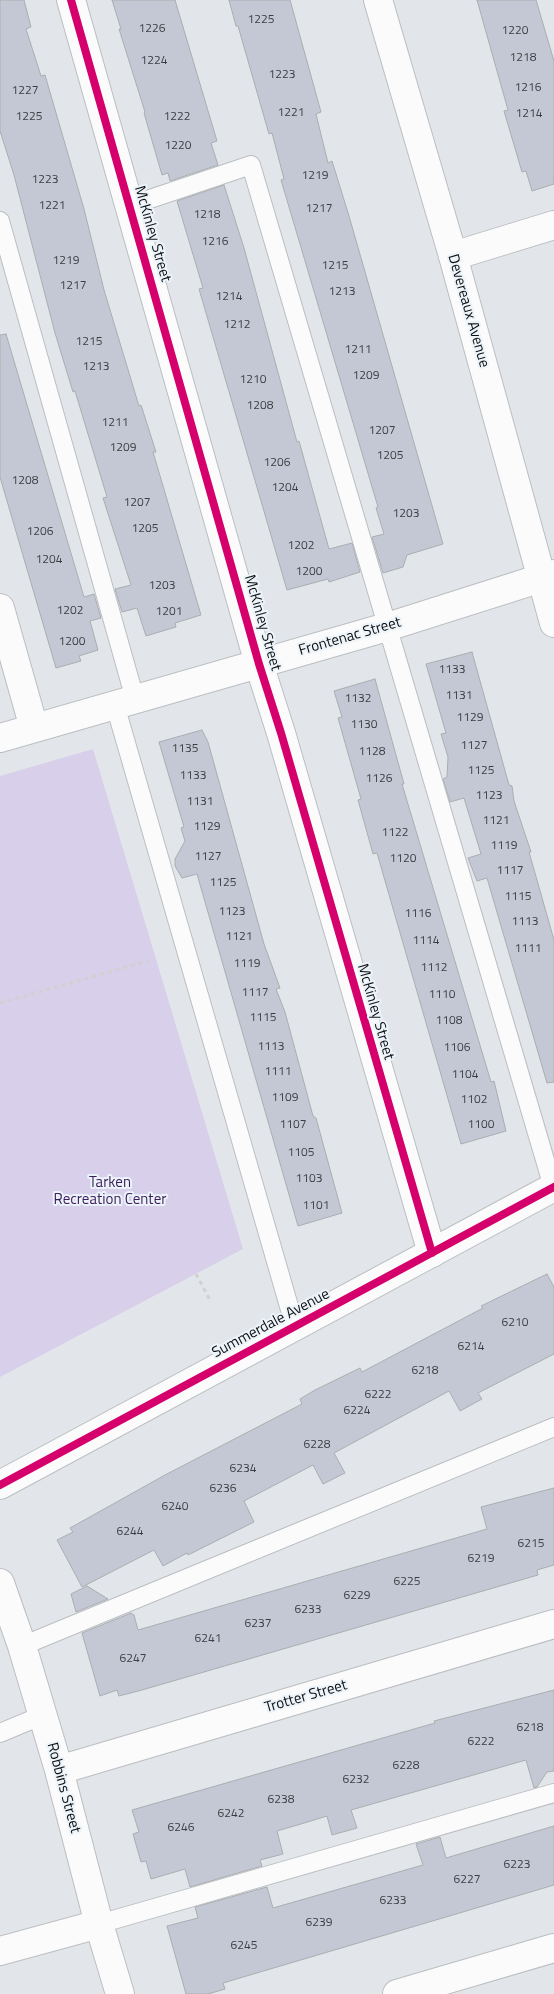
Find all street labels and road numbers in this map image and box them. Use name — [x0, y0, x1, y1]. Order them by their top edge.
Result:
street label: McKinley Street — [130, 184, 174, 284]
street label: Devereaux Avenue — [443, 252, 493, 370]
street label: McKinley Street — [240, 573, 284, 673]
street label: Frontenac Street — [297, 614, 403, 660]
street label: McKinley Street — [353, 962, 397, 1062]
street label: Summerdale Avenue — [209, 1285, 333, 1363]
street label: Trotter Street — [263, 1677, 349, 1717]
street label: Robbins Street — [42, 1741, 84, 1835]

